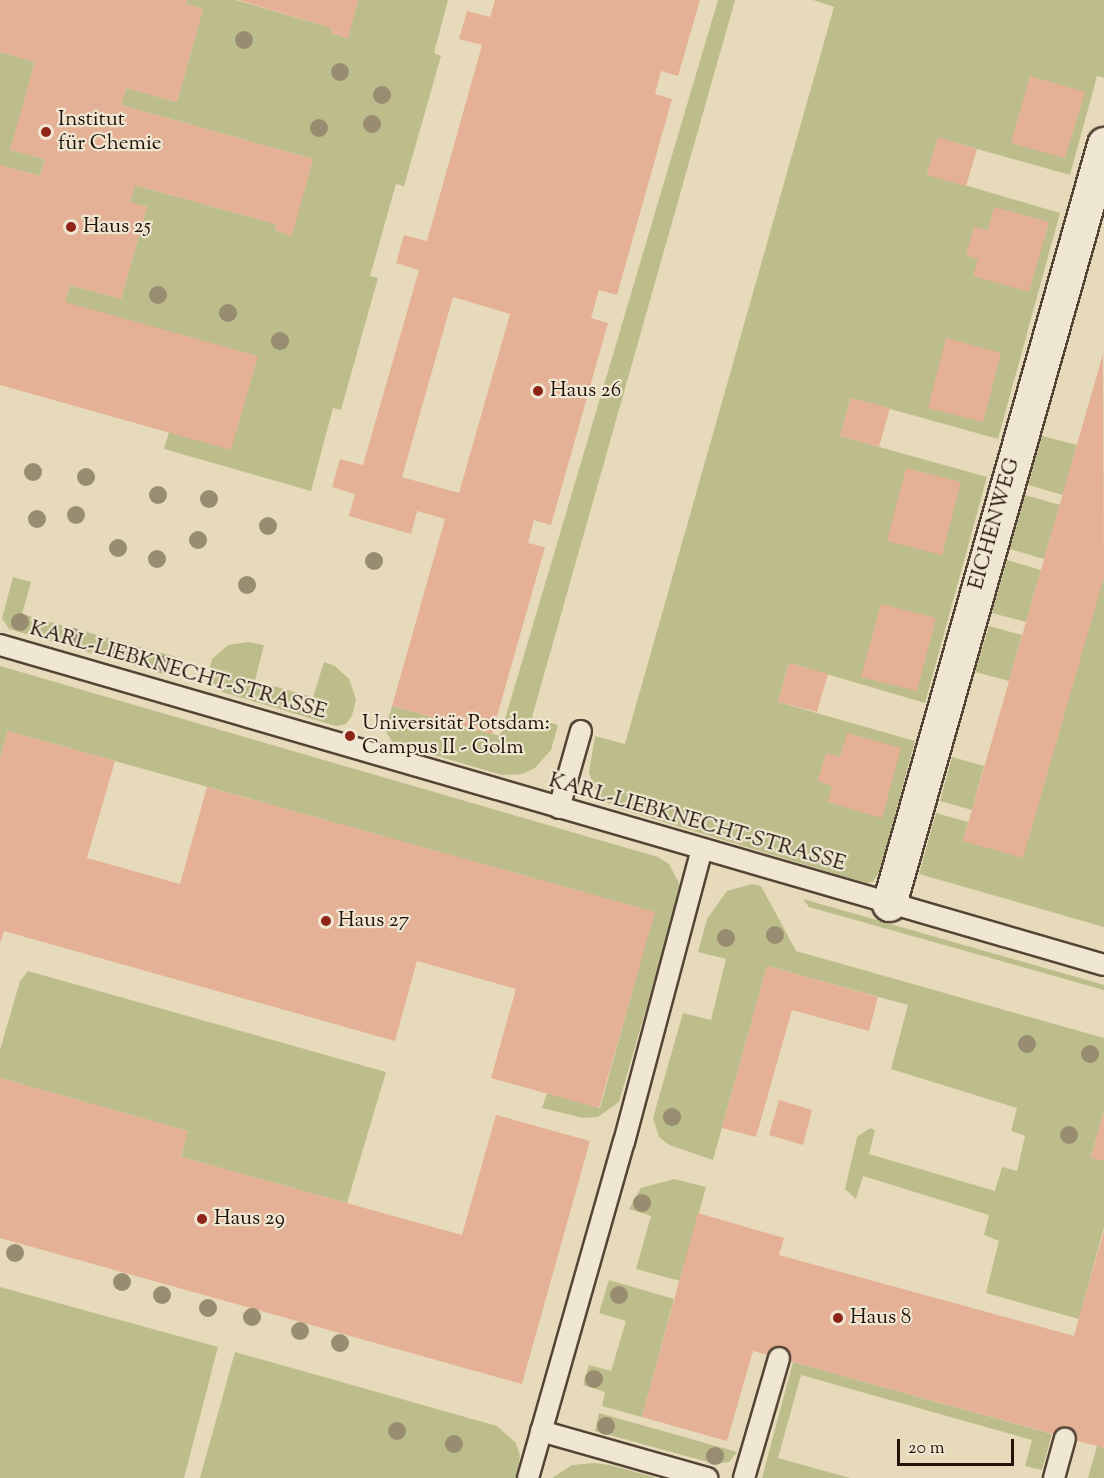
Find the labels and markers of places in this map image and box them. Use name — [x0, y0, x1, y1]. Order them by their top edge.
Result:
place label: Institut für Chemie — [58, 107, 162, 157]
marker: Institut für Chemie — [39, 125, 53, 139]
place label: Haus 25 — [83, 214, 151, 240]
marker: Haus 25 — [64, 220, 78, 234]
place label: Haus 26 — [550, 378, 621, 404]
marker: Haus 26 — [531, 384, 545, 398]
place label: Universität Potsdam: Campus II - Golm — [362, 711, 550, 761]
marker: Universität Potsdam: Campus II - Golm — [343, 729, 357, 743]
place label: Haus 27 — [338, 908, 409, 934]
marker: Haus 27 — [319, 914, 333, 928]
place label: Haus 29 — [214, 1206, 285, 1232]
marker: Haus 29 — [195, 1212, 209, 1226]
place label: Haus 8 — [850, 1305, 911, 1331]
marker: Haus 8 — [831, 1311, 845, 1325]

